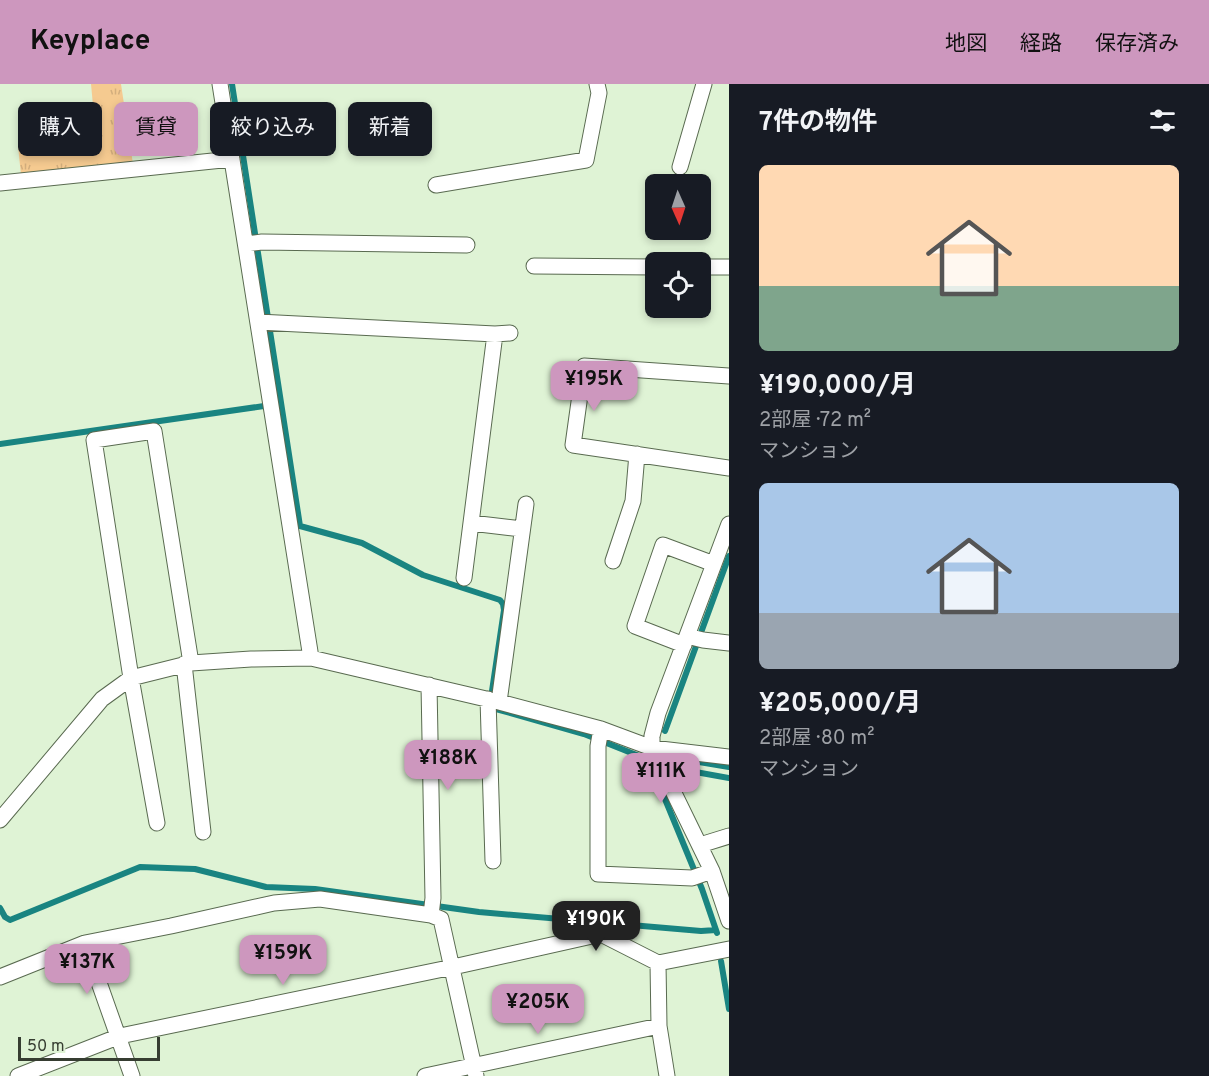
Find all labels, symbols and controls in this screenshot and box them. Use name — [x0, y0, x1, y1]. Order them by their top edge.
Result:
text: Keyplace — [30, 24, 150, 60]
text: 地図 — [945, 31, 987, 58]
text: 経路 — [1020, 31, 1062, 58]
text: 保存済み — [1095, 31, 1179, 58]
chip: 購入 — [18, 102, 102, 156]
chip: 賃貸 — [114, 102, 198, 156]
chip: 絞り込み — [210, 102, 336, 156]
chip: 新着 — [348, 102, 432, 156]
icon: filters — [1146, 104, 1179, 137]
text: 7件の物件 — [759, 107, 877, 140]
north arrow — [645, 174, 711, 240]
map controls — [645, 174, 711, 318]
icon: home — [915, 204, 1023, 312]
button: locate — [645, 252, 711, 318]
pin: ¥195K — [552, 361, 636, 412]
text: ¥195K — [565, 367, 623, 393]
text: ¥190,000/月 — [759, 370, 916, 403]
text: 2部屋 · 72 m² — [759, 408, 871, 434]
text: マンション — [759, 439, 859, 465]
icon: home — [915, 522, 1023, 630]
text: ¥205,000/月 — [759, 688, 921, 721]
text: 2部屋 · 80 m² — [759, 726, 874, 752]
pin: ¥188K — [406, 740, 490, 791]
text: ¥188K — [418, 746, 478, 772]
pin: ¥111K — [619, 753, 703, 804]
text: マンション — [759, 757, 859, 783]
text: ¥111K — [636, 759, 686, 785]
pin: ¥190K — [554, 901, 638, 952]
text: ¥190K — [566, 907, 626, 933]
pin: ¥159K — [241, 935, 325, 986]
text: ¥159K — [254, 941, 312, 967]
pin: ¥137K — [45, 944, 129, 995]
text: ¥137K — [59, 950, 115, 976]
pin: ¥205K — [496, 984, 580, 1035]
text: ¥205K — [506, 990, 570, 1016]
scale bar — [18, 1034, 160, 1062]
text: 50 m — [27, 1037, 65, 1057]

